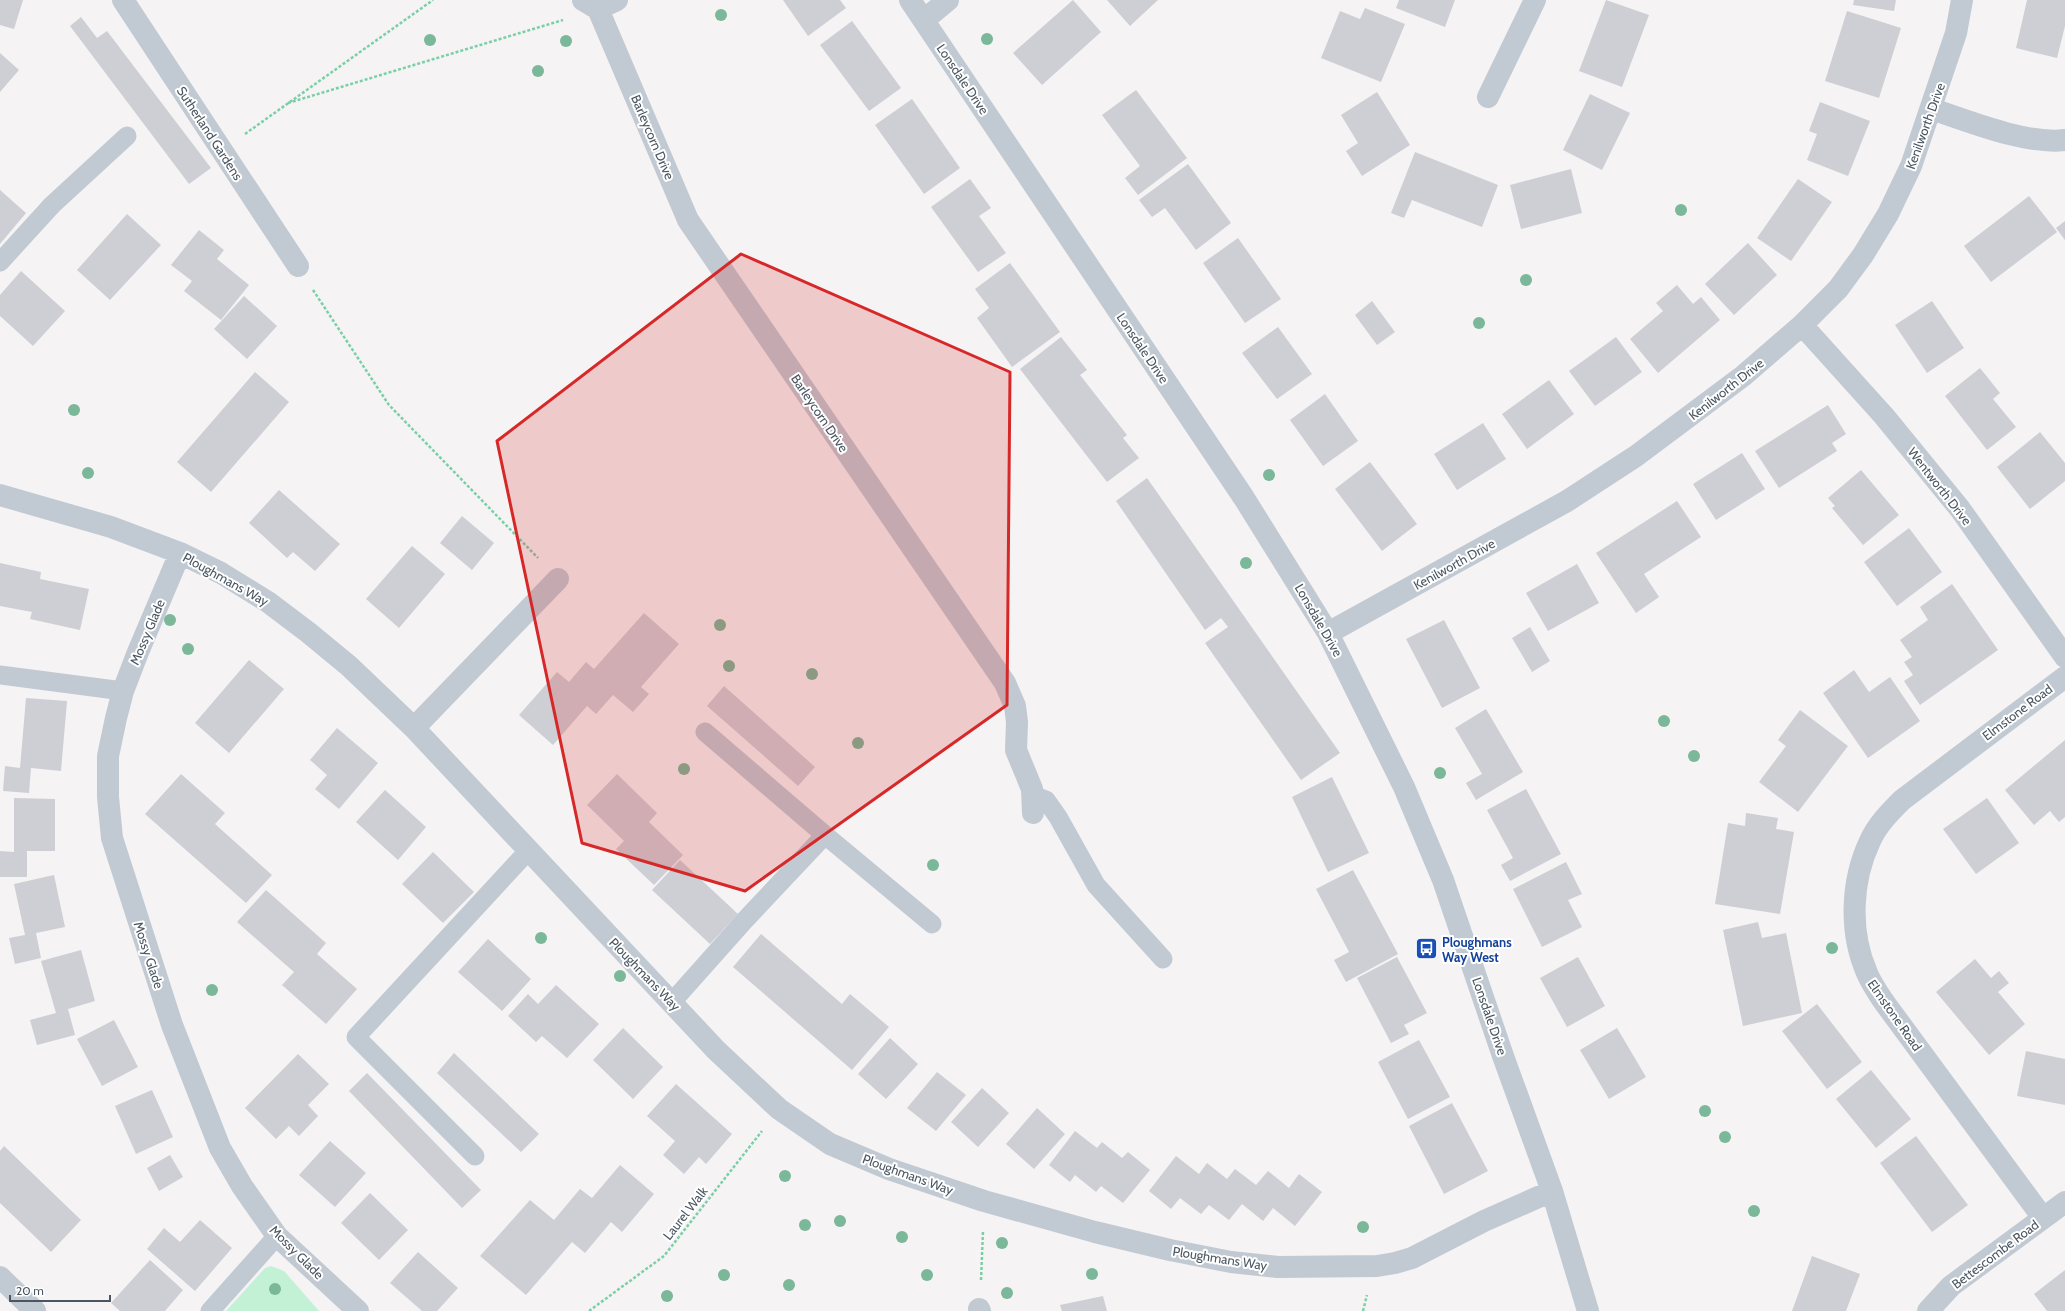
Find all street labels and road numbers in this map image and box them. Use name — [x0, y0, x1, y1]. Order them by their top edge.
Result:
street label: Lonsdale Drive — [934, 41, 993, 117]
street label: Kenilworth Drive — [1902, 80, 1948, 171]
street label: Sutherland Gardens — [174, 83, 247, 183]
street label: Barleycorn Drive — [628, 92, 678, 182]
street label: Lonsdale Drive — [1114, 310, 1173, 386]
street label: Kenilworth Drive — [1685, 355, 1767, 423]
street label: Barleycorn Drive — [788, 371, 852, 455]
street label: Wentworth Drive — [1905, 444, 1975, 528]
street label: Kenilworth Drive — [1410, 535, 1498, 593]
street label: Ploughmans Way — [180, 549, 272, 609]
street label: Lonsdale Drive — [1292, 581, 1346, 660]
street label: Mossy Glade — [126, 597, 168, 667]
street label: Elmstone Road — [1979, 680, 2055, 744]
street label: Mossy Glade — [131, 919, 167, 991]
street label: Ploughmans Way — [606, 934, 684, 1014]
street label: Lonsdale Drive — [1469, 975, 1511, 1057]
street label: Elmstone Road — [1864, 976, 1926, 1054]
street label: Ploughmans Way — [860, 1150, 956, 1198]
street label: Laurel Walk — [659, 1183, 711, 1243]
street label: Bettescombe Road — [1948, 1216, 2042, 1292]
street label: Mossy Glade — [267, 1222, 328, 1283]
street label: Ploughmans Way — [1172, 1243, 1269, 1273]

